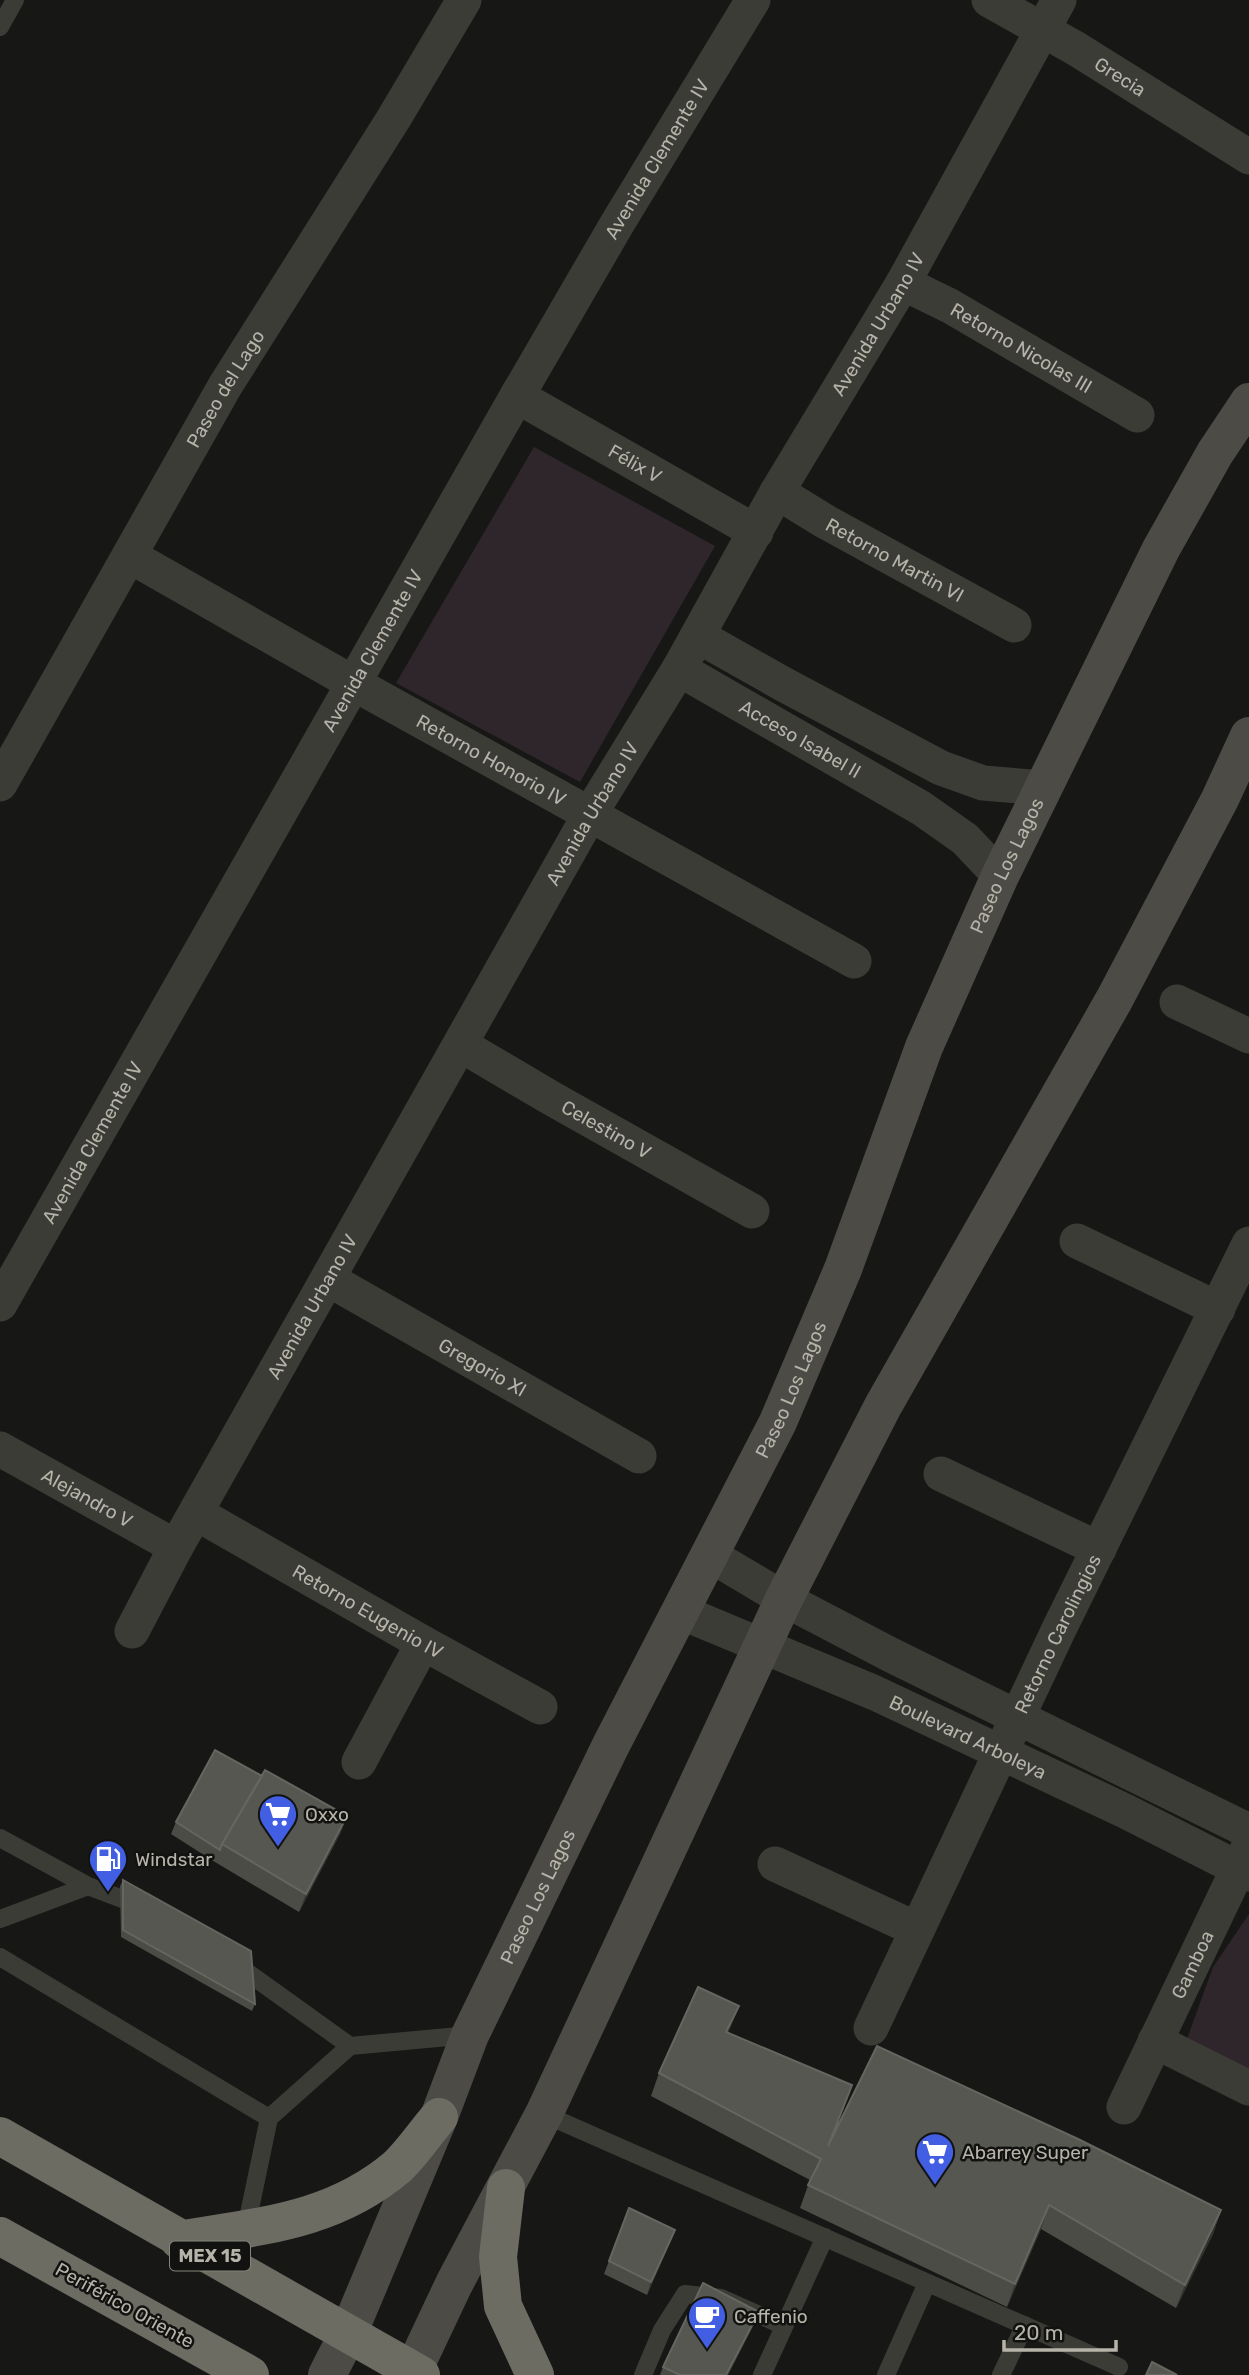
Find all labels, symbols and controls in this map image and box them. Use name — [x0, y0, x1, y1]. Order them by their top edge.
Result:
street label: Grecia — [1090, 52, 1150, 102]
street label: Avenida Clemente IV — [600, 75, 714, 243]
street label: Avenida Urbano IV — [827, 249, 930, 400]
street label: Retorno Nicolas III — [946, 298, 1096, 398]
street label: Paseo del Lago — [182, 326, 269, 452]
street label: Félix V — [604, 439, 666, 488]
street label: Retorno Martin VI — [822, 513, 968, 607]
street label: Avenida Clemente IV — [317, 566, 428, 736]
street label: Acceso Isabel II — [735, 695, 865, 783]
street label: Retorno Honorio IV — [412, 710, 570, 811]
street label: Avenida Urbano IV — [541, 738, 643, 890]
street label: Paseo Los Lagos — [965, 794, 1049, 937]
street label: Avenida Clemente IV — [37, 1057, 148, 1228]
street label: Celestino V — [557, 1095, 655, 1164]
street label: Avenida Urbano IV — [262, 1230, 362, 1383]
street label: Paseo Los Lagos — [750, 1318, 831, 1462]
street label: Gregorio XI — [434, 1333, 531, 1402]
street label: Alejandro V — [38, 1464, 137, 1533]
street label: Retorno Carolingios — [1010, 1551, 1106, 1717]
street label: Retorno Eugenio IV — [288, 1560, 447, 1664]
street label: Boulevard Arboleya — [886, 1690, 1050, 1784]
supermarket icon: Oxxo — [257, 1793, 299, 1848]
place label: Oxxo — [305, 1803, 349, 1826]
street label: Paseo Los Lagos — [495, 1825, 580, 1968]
fuel station icon: Windstar — [87, 1838, 129, 1893]
place label: Windstar — [135, 1848, 213, 1871]
street label: Gamboa — [1167, 1927, 1219, 2003]
supermarket icon: Abarrey Super — [914, 2131, 956, 2186]
place label: Abarrey Super — [962, 2141, 1089, 2164]
road number: MEX 15 — [170, 2242, 250, 2270]
street label: Periférico Oriente — [51, 2258, 198, 2353]
cafe icon: Caffenio — [686, 2295, 728, 2350]
place label: Caffenio — [734, 2305, 808, 2328]
scale bar — [1004, 2308, 1116, 2352]
text: 20 m — [1014, 2320, 1063, 2345]

